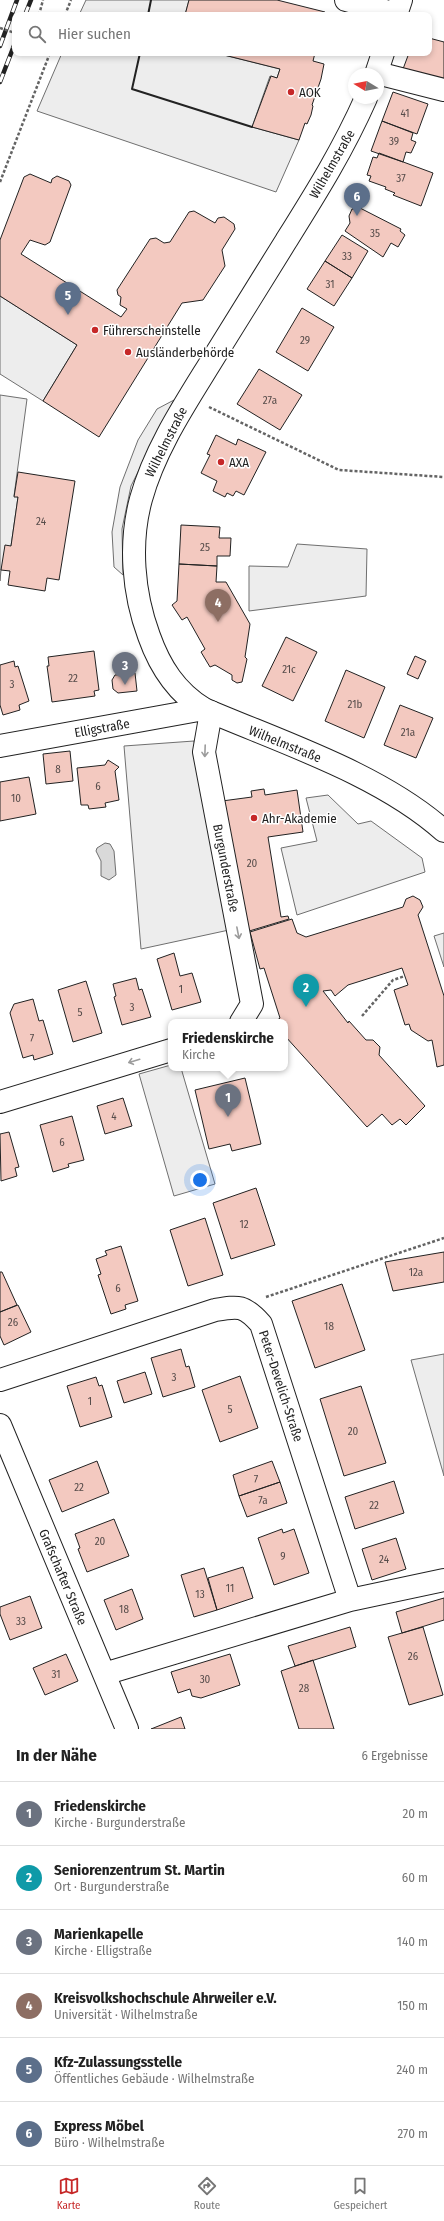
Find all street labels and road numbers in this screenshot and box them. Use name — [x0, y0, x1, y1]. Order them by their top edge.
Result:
street label: Wilhelmstraße — [306, 127, 358, 201]
street label: Wilhelmstraße — [142, 404, 190, 480]
street label: Elligstraße — [73, 716, 131, 740]
street label: Wilhelmstraße — [247, 723, 323, 765]
street label: Burgunderstraße — [210, 823, 242, 913]
street label: Peter-Develich-Straße — [256, 1328, 306, 1444]
street label: Grafschafter Straße — [36, 1527, 90, 1627]

